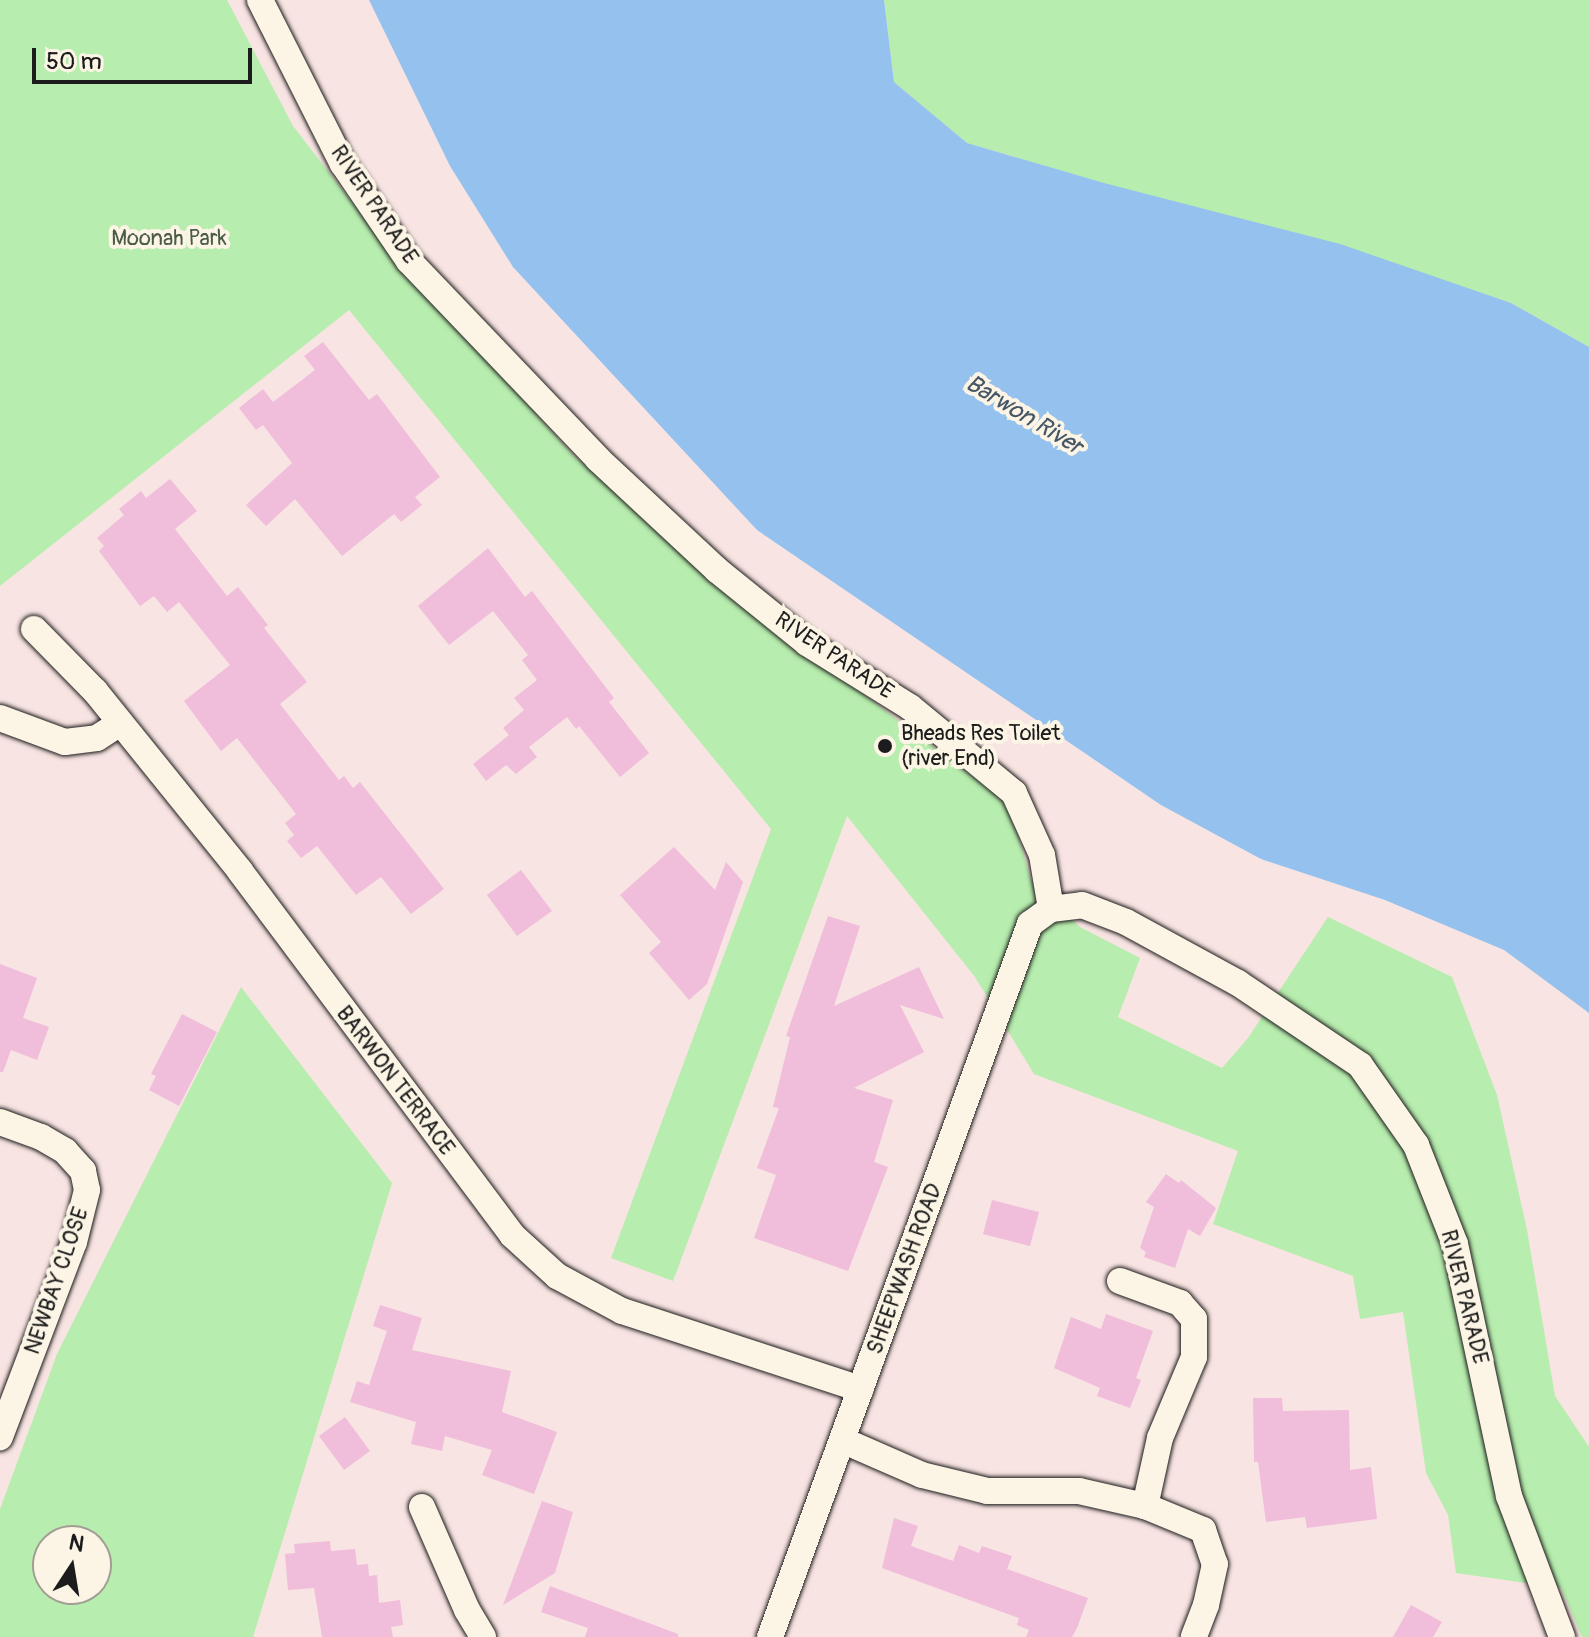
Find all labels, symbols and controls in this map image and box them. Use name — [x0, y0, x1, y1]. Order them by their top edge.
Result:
scale bar — [36, 32, 256, 82]
text: 50 m — [46, 47, 102, 76]
street label: RIVER PARADE — [325, 141, 423, 269]
park label: Moonah Park — [111, 226, 227, 252]
water label: Barwon River — [960, 369, 1088, 461]
street label: RIVER PARADE — [770, 607, 898, 705]
place label: Bheads Res Toilet (river End) — [901, 720, 1060, 772]
marker: Bheads Res Toilet (river End) — [876, 737, 894, 755]
street label: BARWON TERRACE — [330, 1001, 460, 1161]
street label: SHEEPWASH ROAD — [862, 1180, 948, 1358]
street label: NEWBAY CLOSE — [20, 1204, 94, 1358]
street label: RIVER PARADE — [1435, 1227, 1493, 1367]
north arrow — [32, 1525, 112, 1605]
text: N — [66, 1528, 87, 1559]

